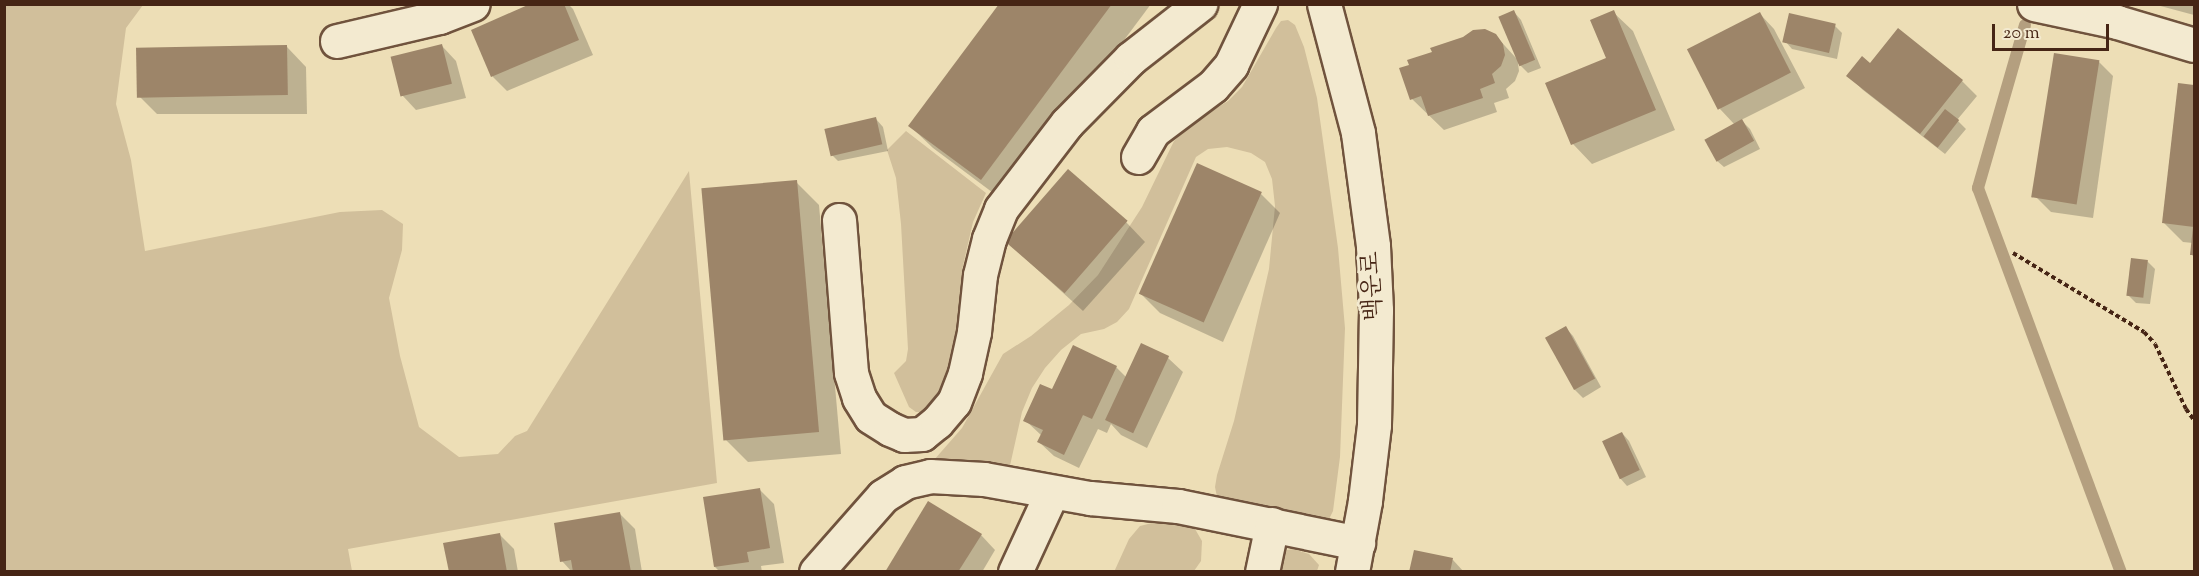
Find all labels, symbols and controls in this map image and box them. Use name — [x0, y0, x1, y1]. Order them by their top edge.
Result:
scale bar — [1995, 12, 2112, 50]
text: 20 m — [2003, 21, 2040, 47]
street label: 백운로 — [1358, 251, 1390, 321]

